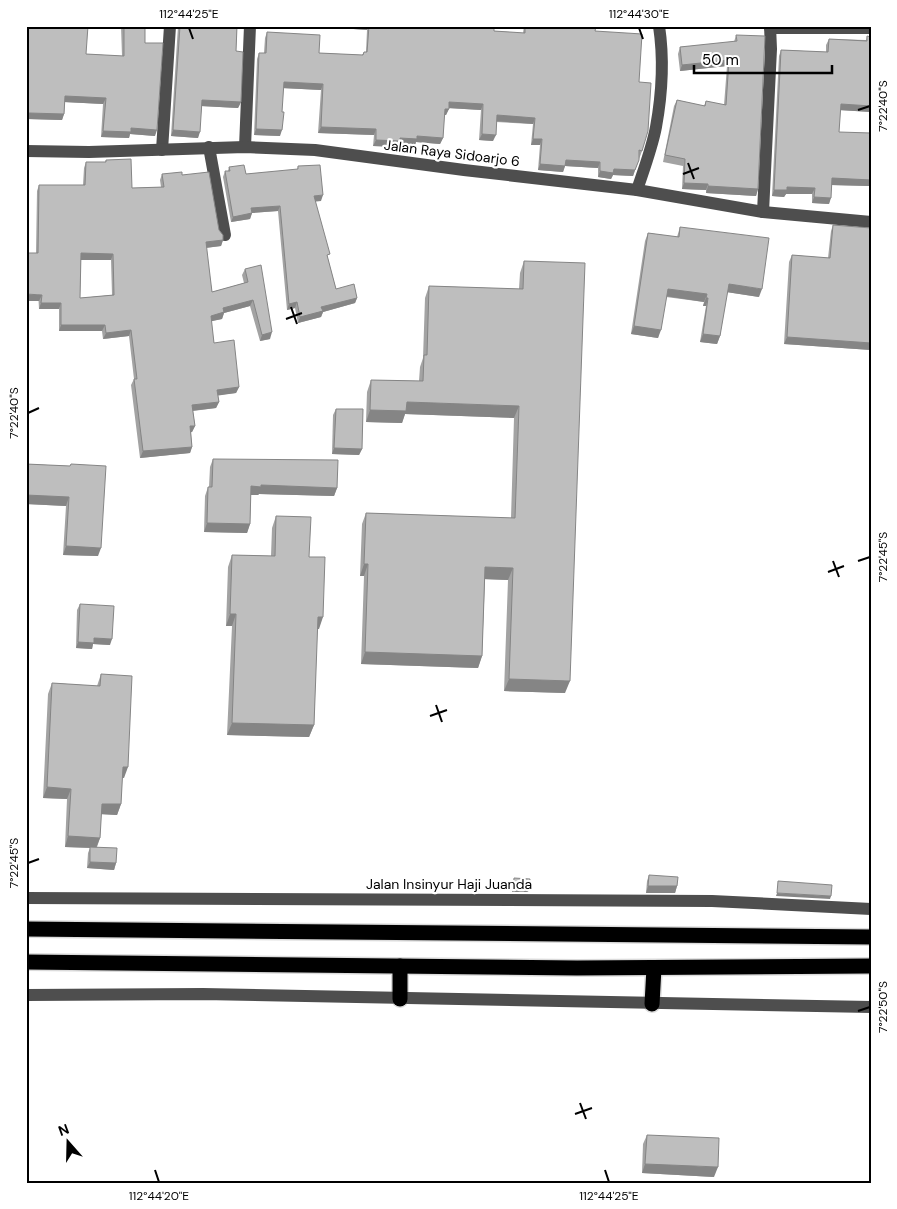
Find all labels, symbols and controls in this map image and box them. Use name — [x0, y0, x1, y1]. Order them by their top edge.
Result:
text: 112°44'25"E — [159, 6, 219, 22]
text: 112°44'30"E — [609, 6, 669, 22]
scale bar — [694, 42, 832, 74]
text: 50 m — [702, 50, 739, 70]
text: 7°22'40"S — [875, 80, 891, 132]
street label: Jalan Raya Sidoarjo 6 — [383, 136, 521, 170]
text: 7°22'40"S — [6, 387, 22, 439]
text: 7°22'45"S — [875, 532, 891, 582]
text: 7°22'45"S — [6, 838, 22, 888]
street label: Jalan Insinyur Haji Juanda — [366, 875, 532, 893]
text: 7°22'50"S — [875, 981, 891, 1033]
north arrow — [42, 1116, 92, 1166]
text: N — [56, 1120, 71, 1140]
text: 112°44'20"E — [129, 1188, 189, 1204]
text: 112°44'25"E — [579, 1188, 639, 1204]

